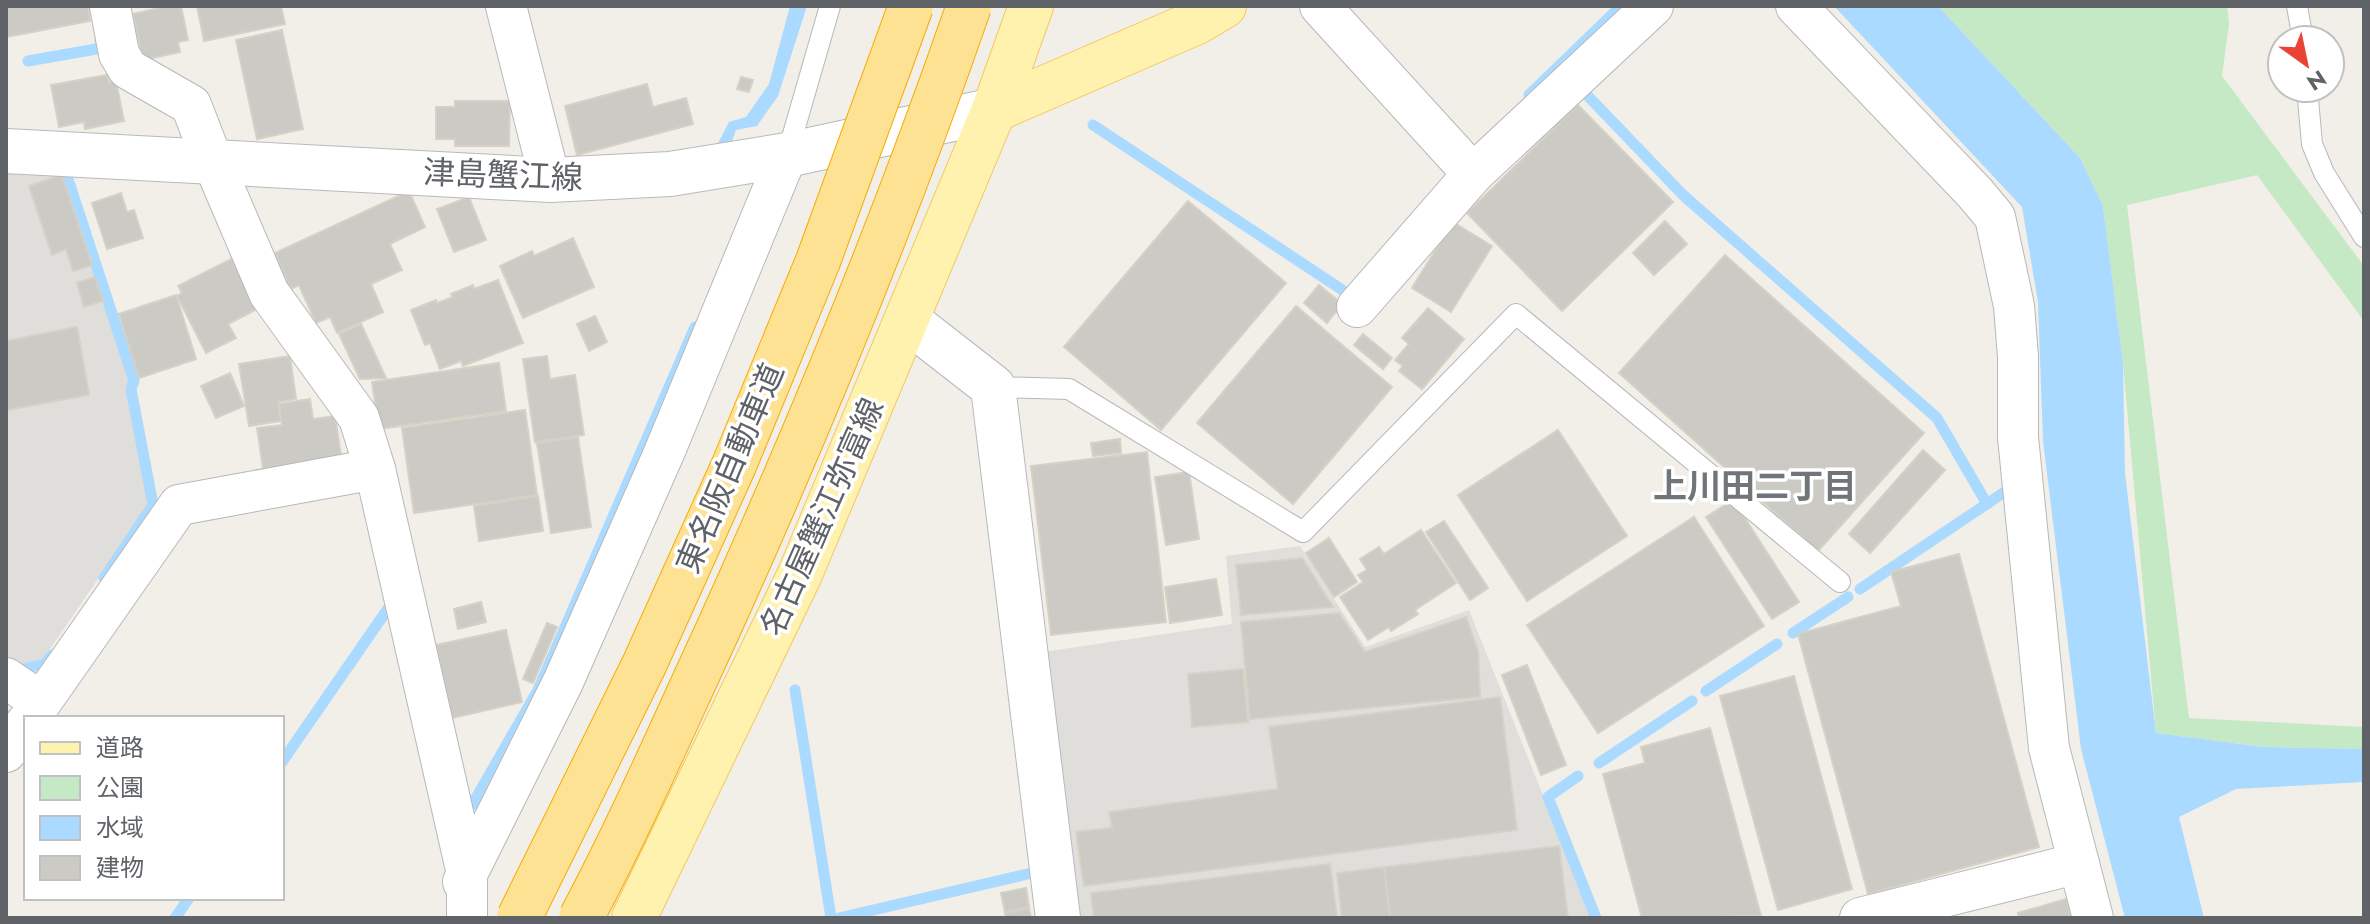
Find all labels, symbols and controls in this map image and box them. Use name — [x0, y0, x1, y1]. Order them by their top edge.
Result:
north arrow — [2266, 24, 2346, 104]
text: N — [2301, 63, 2333, 99]
street label: 津島蟹江線 — [422, 149, 584, 201]
street label: 東名阪自動車道 — [665, 356, 795, 580]
street label: 名古屋蟹江弥富線 — [749, 391, 895, 643]
district label: 上川田二丁目 — [1653, 462, 1857, 511]
legend — [24, 716, 284, 900]
text: 道路 — [96, 730, 144, 765]
text: 公園 — [96, 770, 144, 805]
text: 水域 — [96, 810, 144, 845]
text: 建物 — [96, 850, 144, 885]

